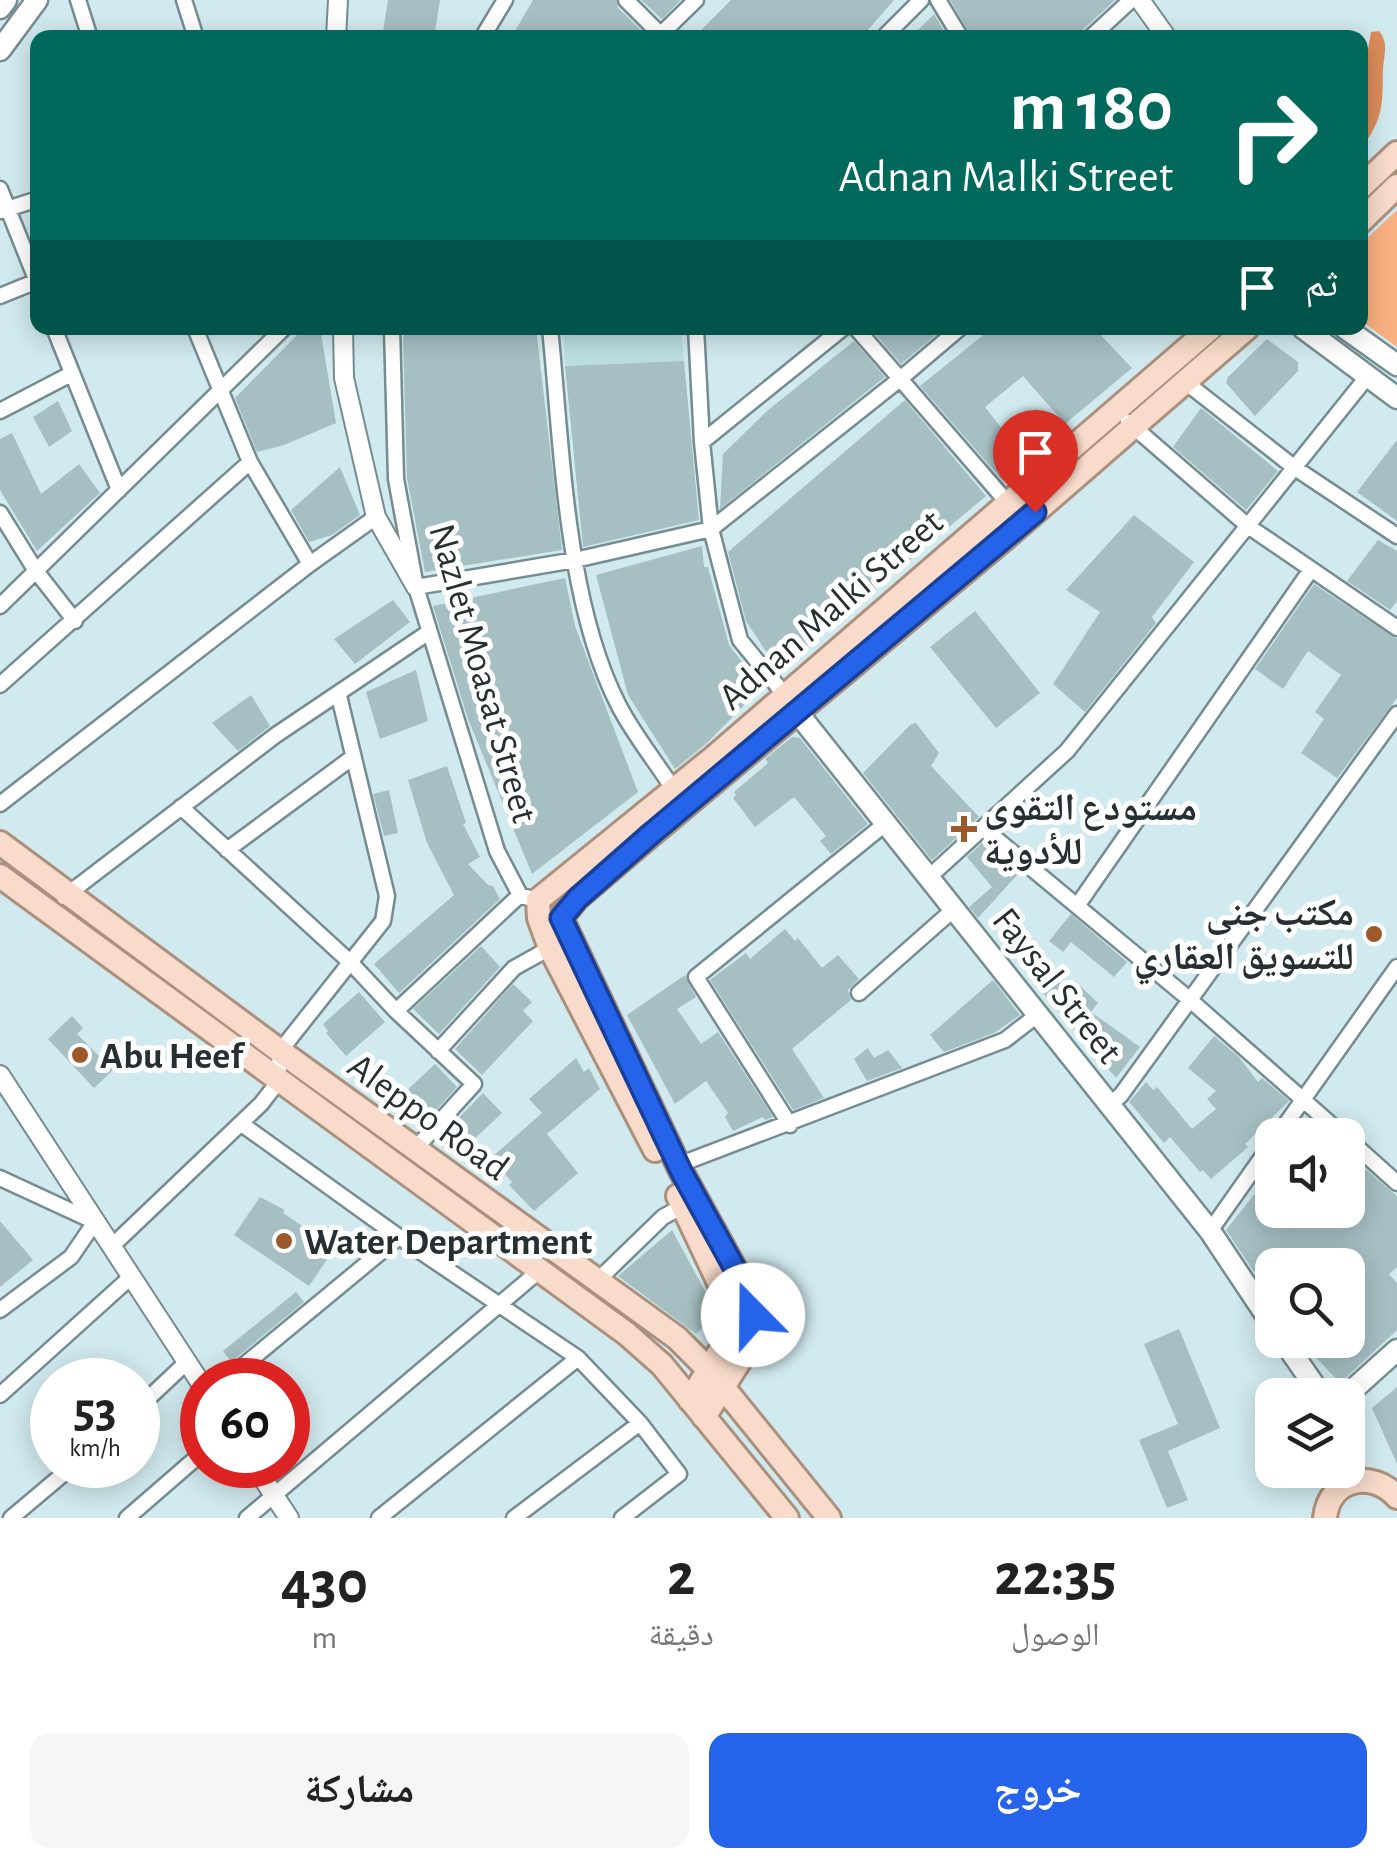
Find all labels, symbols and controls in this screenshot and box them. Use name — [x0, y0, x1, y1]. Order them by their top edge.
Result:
icon: right — [1208, 70, 1338, 200]
text: 180 m — [1010, 73, 1173, 143]
text: Adnan Malki Street — [839, 155, 1173, 200]
icon: arrive — [1230, 260, 1285, 315]
text: ثم — [1305, 266, 1338, 304]
pin — [993, 410, 1078, 513]
icon: arrive — [1008, 425, 1063, 480]
street label: Adnan Malki Street — [712, 504, 950, 717]
street label: Nazlet Moasat Street — [421, 520, 543, 827]
place label: مستودع التقوى للأدوية — [984, 790, 1197, 872]
marker: مستودع التقوى للأدوية — [953, 818, 975, 840]
place label: مكتب جنى للتسويق العقاري — [1134, 895, 1354, 985]
street label: Faysal Street — [984, 901, 1128, 1071]
marker: مكتب جنى للتسويق العقاري — [1363, 923, 1385, 945]
place label: Abu Heef — [100, 1038, 245, 1076]
marker: Abu Heef — [69, 1044, 91, 1066]
street label: Aleppo Road — [341, 1047, 515, 1188]
map controls — [1255, 1118, 1365, 1488]
button: sound — [1255, 1118, 1365, 1228]
place label: Water Department — [304, 1224, 592, 1262]
marker: Water Department — [273, 1230, 295, 1252]
button: search — [1255, 1248, 1365, 1358]
position arrow — [701, 1263, 805, 1367]
speed limit sign: 60 — [180, 1358, 310, 1488]
button: layers — [1255, 1378, 1365, 1488]
text: 53 — [73, 1386, 117, 1436]
text: km/h — [69, 1436, 121, 1461]
text: 2 — [667, 1546, 695, 1606]
text: 22:35 — [994, 1546, 1116, 1606]
text: 430 — [281, 1554, 368, 1614]
text: دقيقة — [649, 1619, 714, 1651]
text: الوصول — [1011, 1619, 1100, 1651]
text: m — [312, 1622, 337, 1654]
button: مشاركة — [30, 1733, 689, 1848]
button: خروج — [709, 1733, 1367, 1848]

